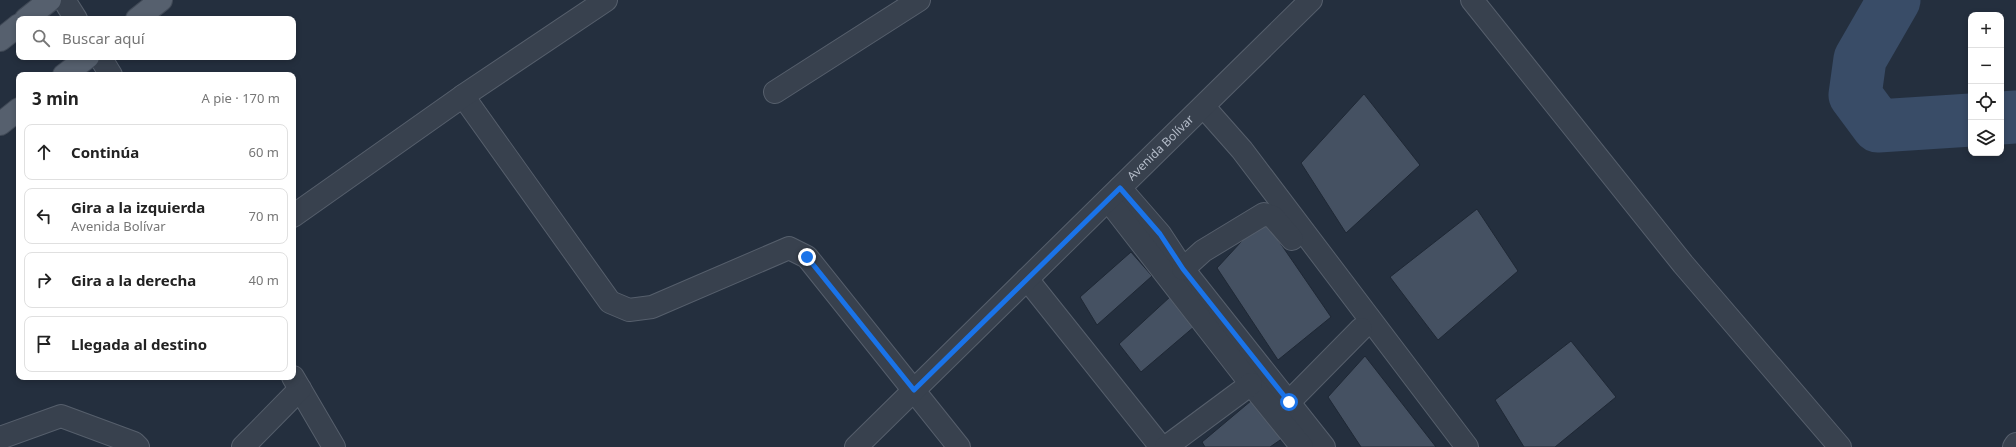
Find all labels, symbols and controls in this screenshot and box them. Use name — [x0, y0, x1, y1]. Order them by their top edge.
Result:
map controls — [1968, 12, 2004, 156]
button: + — [1968, 12, 2004, 48]
search box — [16, 16, 296, 60]
icon: search — [30, 27, 52, 49]
text: Buscar aquí — [62, 28, 145, 48]
button: − — [1968, 48, 2004, 84]
button: locate — [1968, 84, 2004, 120]
text: 3 min — [32, 87, 79, 110]
text: A pie · 170 m — [202, 89, 280, 107]
street label: Avenida Bolívar — [1123, 111, 1197, 184]
button: layers — [1968, 120, 2004, 156]
icon: ahead — [33, 141, 55, 163]
text: Continúa — [71, 142, 139, 162]
text: 60 m — [249, 143, 279, 161]
text: Gira a la izquierda — [71, 197, 205, 217]
icon: left — [33, 205, 55, 227]
text: 70 m — [249, 207, 279, 225]
text: Avenida Bolívar — [71, 217, 166, 235]
route end — [798, 248, 816, 266]
icon: right — [33, 269, 55, 291]
text: Gira a la derecha — [71, 270, 196, 290]
text: 40 m — [249, 271, 279, 289]
icon: arrive — [33, 333, 55, 355]
text: Llegada al destino — [71, 334, 207, 354]
route start — [1280, 393, 1298, 411]

